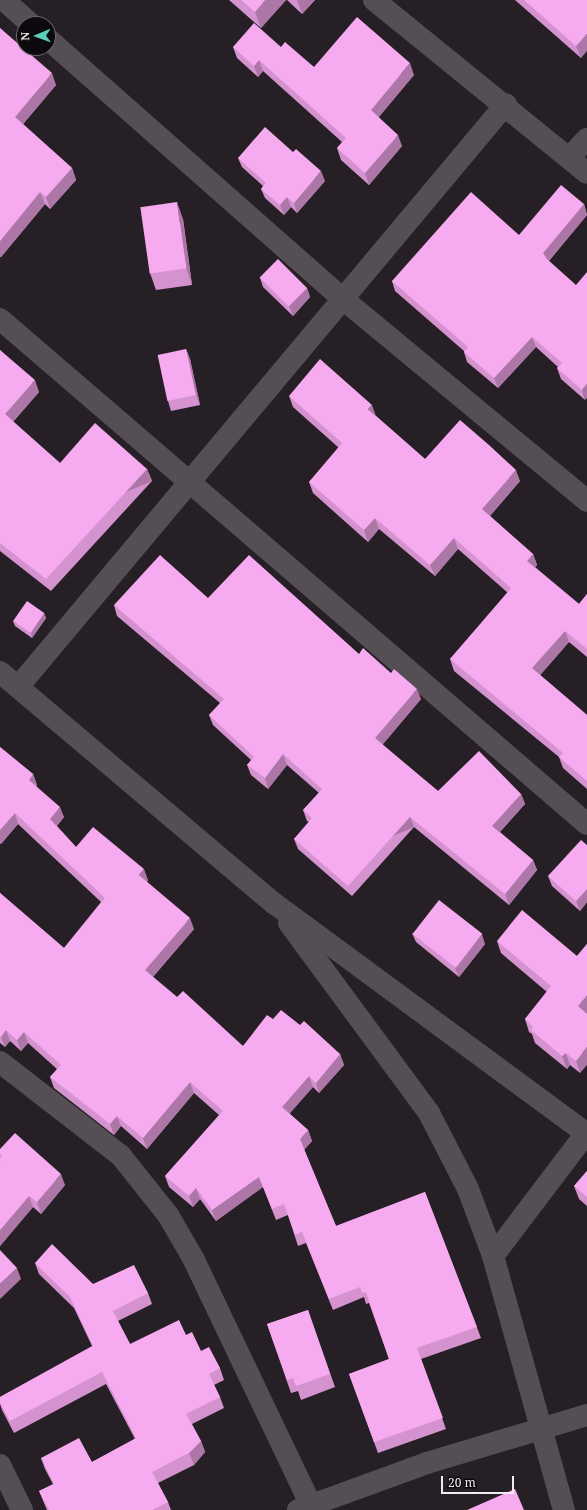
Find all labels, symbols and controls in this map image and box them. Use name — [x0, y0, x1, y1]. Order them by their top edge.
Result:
north arrow — [16, 16, 56, 56]
text: N — [17, 32, 32, 41]
scale bar — [443, 1468, 516, 1494]
text: 20 m — [448, 1474, 476, 1491]

